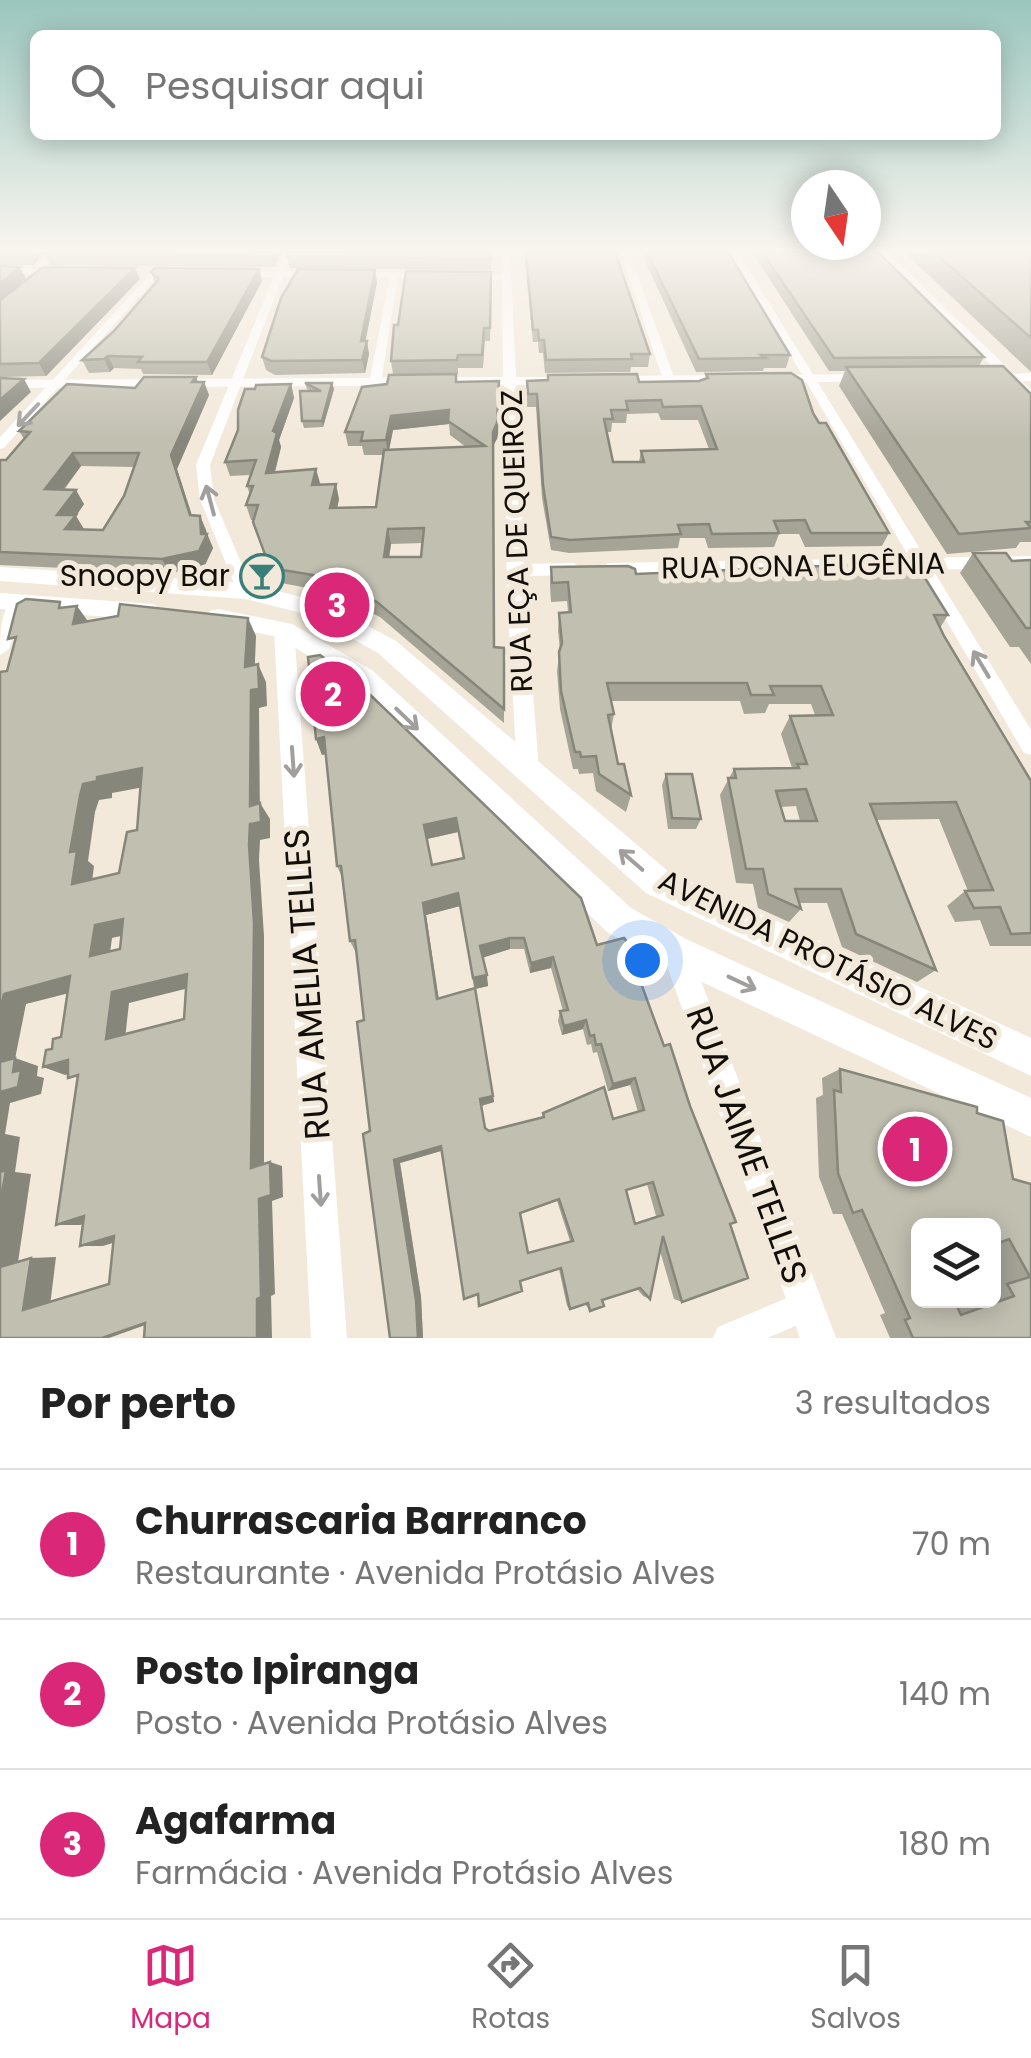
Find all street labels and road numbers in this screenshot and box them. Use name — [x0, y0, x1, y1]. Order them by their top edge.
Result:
street label: RUA EÇA DE QUEIROZ — [490, 389, 543, 693]
street label: RUA DONA EUGÊNIA — [661, 542, 945, 589]
street label: RUA AMELIA TELLES — [271, 827, 342, 1141]
street label: AVENIDA PROTÁSIO ALVES — [651, 859, 1005, 1061]
street label: RUA JAIME TELLES — [675, 999, 820, 1290]

